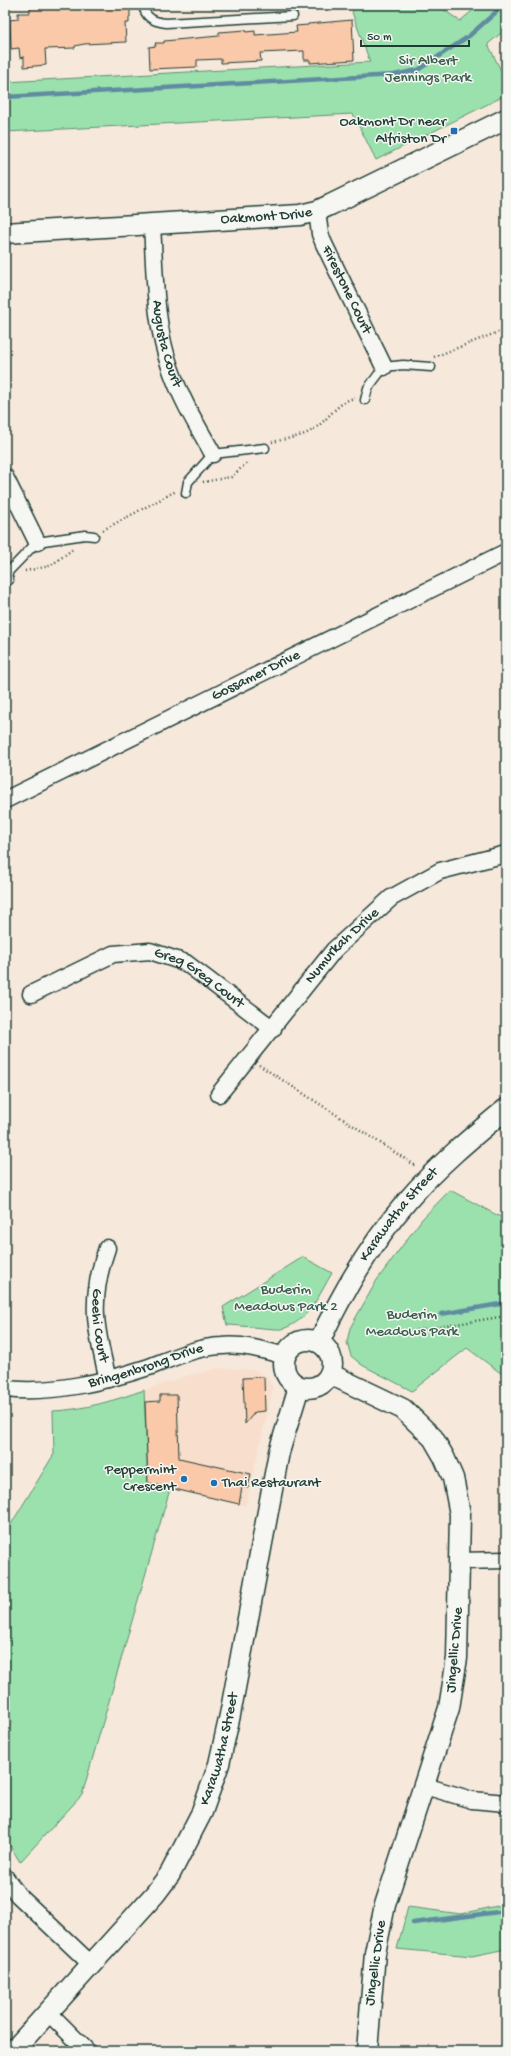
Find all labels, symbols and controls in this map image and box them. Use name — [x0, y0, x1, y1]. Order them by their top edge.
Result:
scale bar — [361, 22, 469, 48]
text: 50 m — [367, 31, 392, 45]
park label: Sir Albert Jennings Park — [385, 52, 473, 87]
place label: Oakmont Dr near Alfriston Dr — [340, 113, 448, 148]
marker: Oakmont Dr near Alfriston Dr — [449, 126, 459, 136]
street label: Oakmont Drive — [220, 203, 314, 229]
street label: Firestone Court — [317, 242, 376, 339]
street label: Augusta Court — [147, 299, 186, 392]
street label: Gossamer Drive — [209, 646, 303, 705]
street label: Numurkah Drive — [301, 904, 383, 988]
street label: Greg Greg Court — [152, 944, 249, 1014]
street label: Karawatha Street — [356, 1162, 444, 1265]
park label: Buderim Meadows Park 2 — [234, 1281, 338, 1316]
street label: Geehi Court — [87, 1288, 113, 1366]
park label: Buderim Meadows Park — [366, 1306, 459, 1341]
street label: Bringenbrong Drive — [86, 1340, 205, 1393]
place label: Peppermint Crescent — [104, 1461, 178, 1496]
marker: Peppermint Crescent — [179, 1474, 189, 1484]
place label: Thai Restaurant — [221, 1474, 322, 1492]
marker: Thai Restaurant — [209, 1478, 219, 1488]
street label: Jingellic Drive — [442, 1606, 468, 1694]
street label: Karawatha Street — [196, 1689, 243, 1808]
street label: Jingellic Drive — [361, 1919, 391, 2007]

